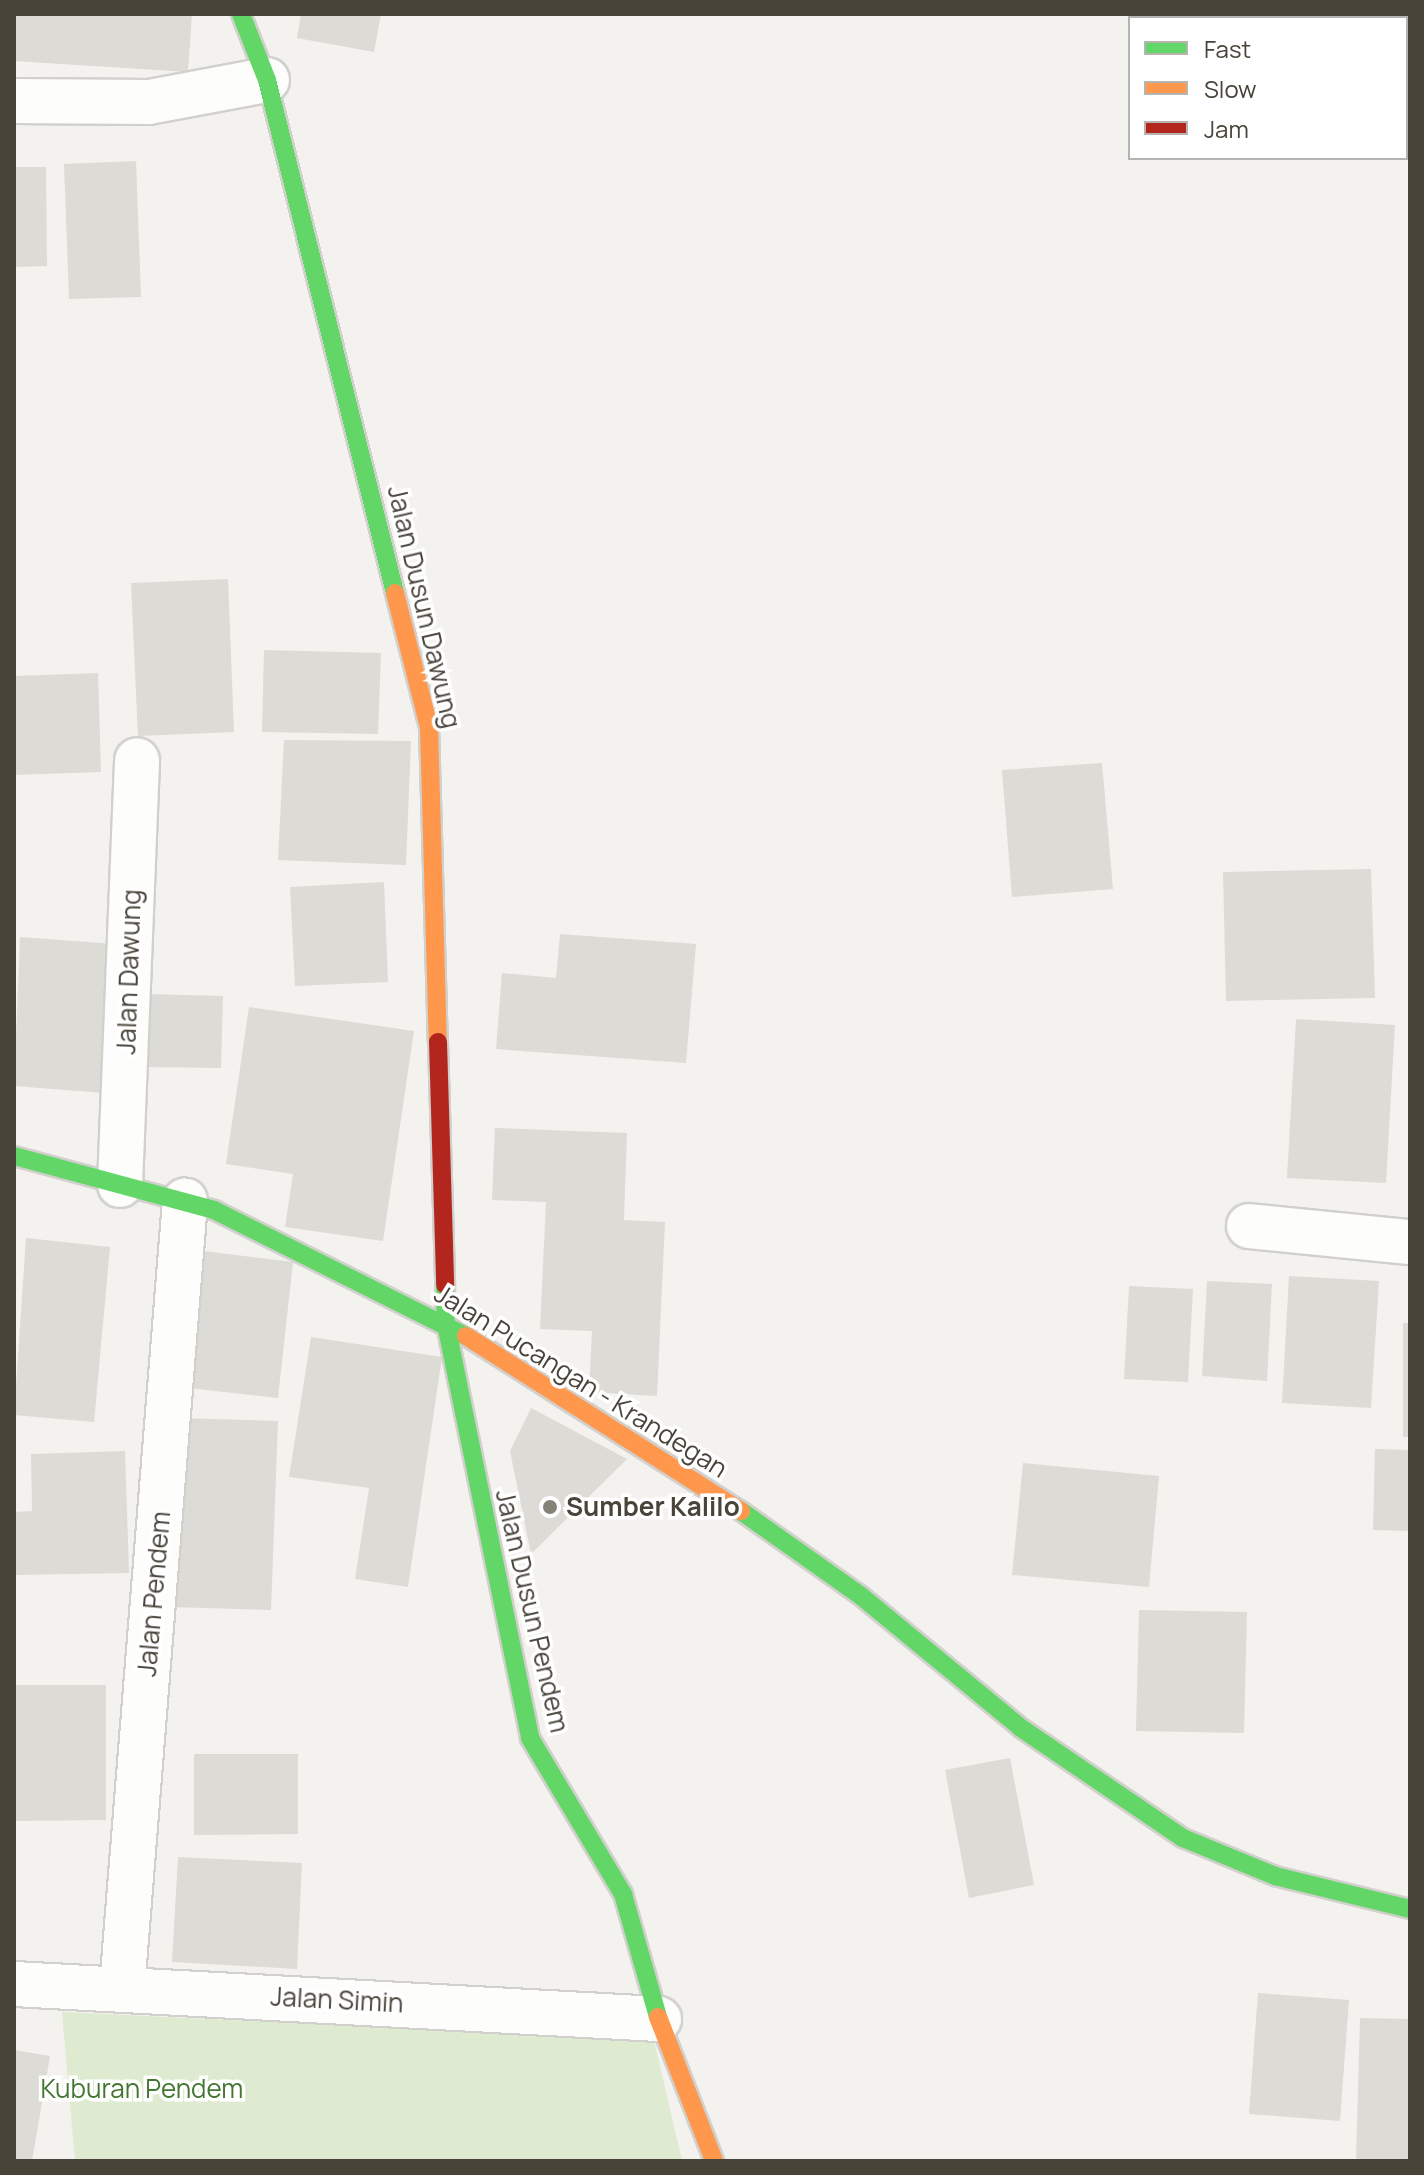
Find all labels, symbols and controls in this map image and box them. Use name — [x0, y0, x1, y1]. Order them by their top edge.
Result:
legend — [1128, 16, 1408, 160]
text: Fast — [1204, 32, 1251, 65]
text: Slow — [1204, 72, 1257, 105]
text: Jam — [1204, 112, 1249, 145]
street label: Jalan Dusun Dawung — [381, 483, 467, 731]
street label: Jalan Dawung — [111, 889, 147, 1055]
street label: Jalan Pucangan - Krandegan — [429, 1278, 733, 1484]
street label: Jalan Dusun Pendem — [489, 1487, 575, 1735]
place label: Sumber Kalilo — [566, 1491, 740, 1523]
marker: Sumber Kalilo — [541, 1498, 559, 1516]
street label: Jalan Pendem — [131, 1510, 177, 1678]
street label: Jalan Simin — [270, 1981, 404, 2019]
park label: Kuburan Pendem — [41, 2073, 243, 2105]

